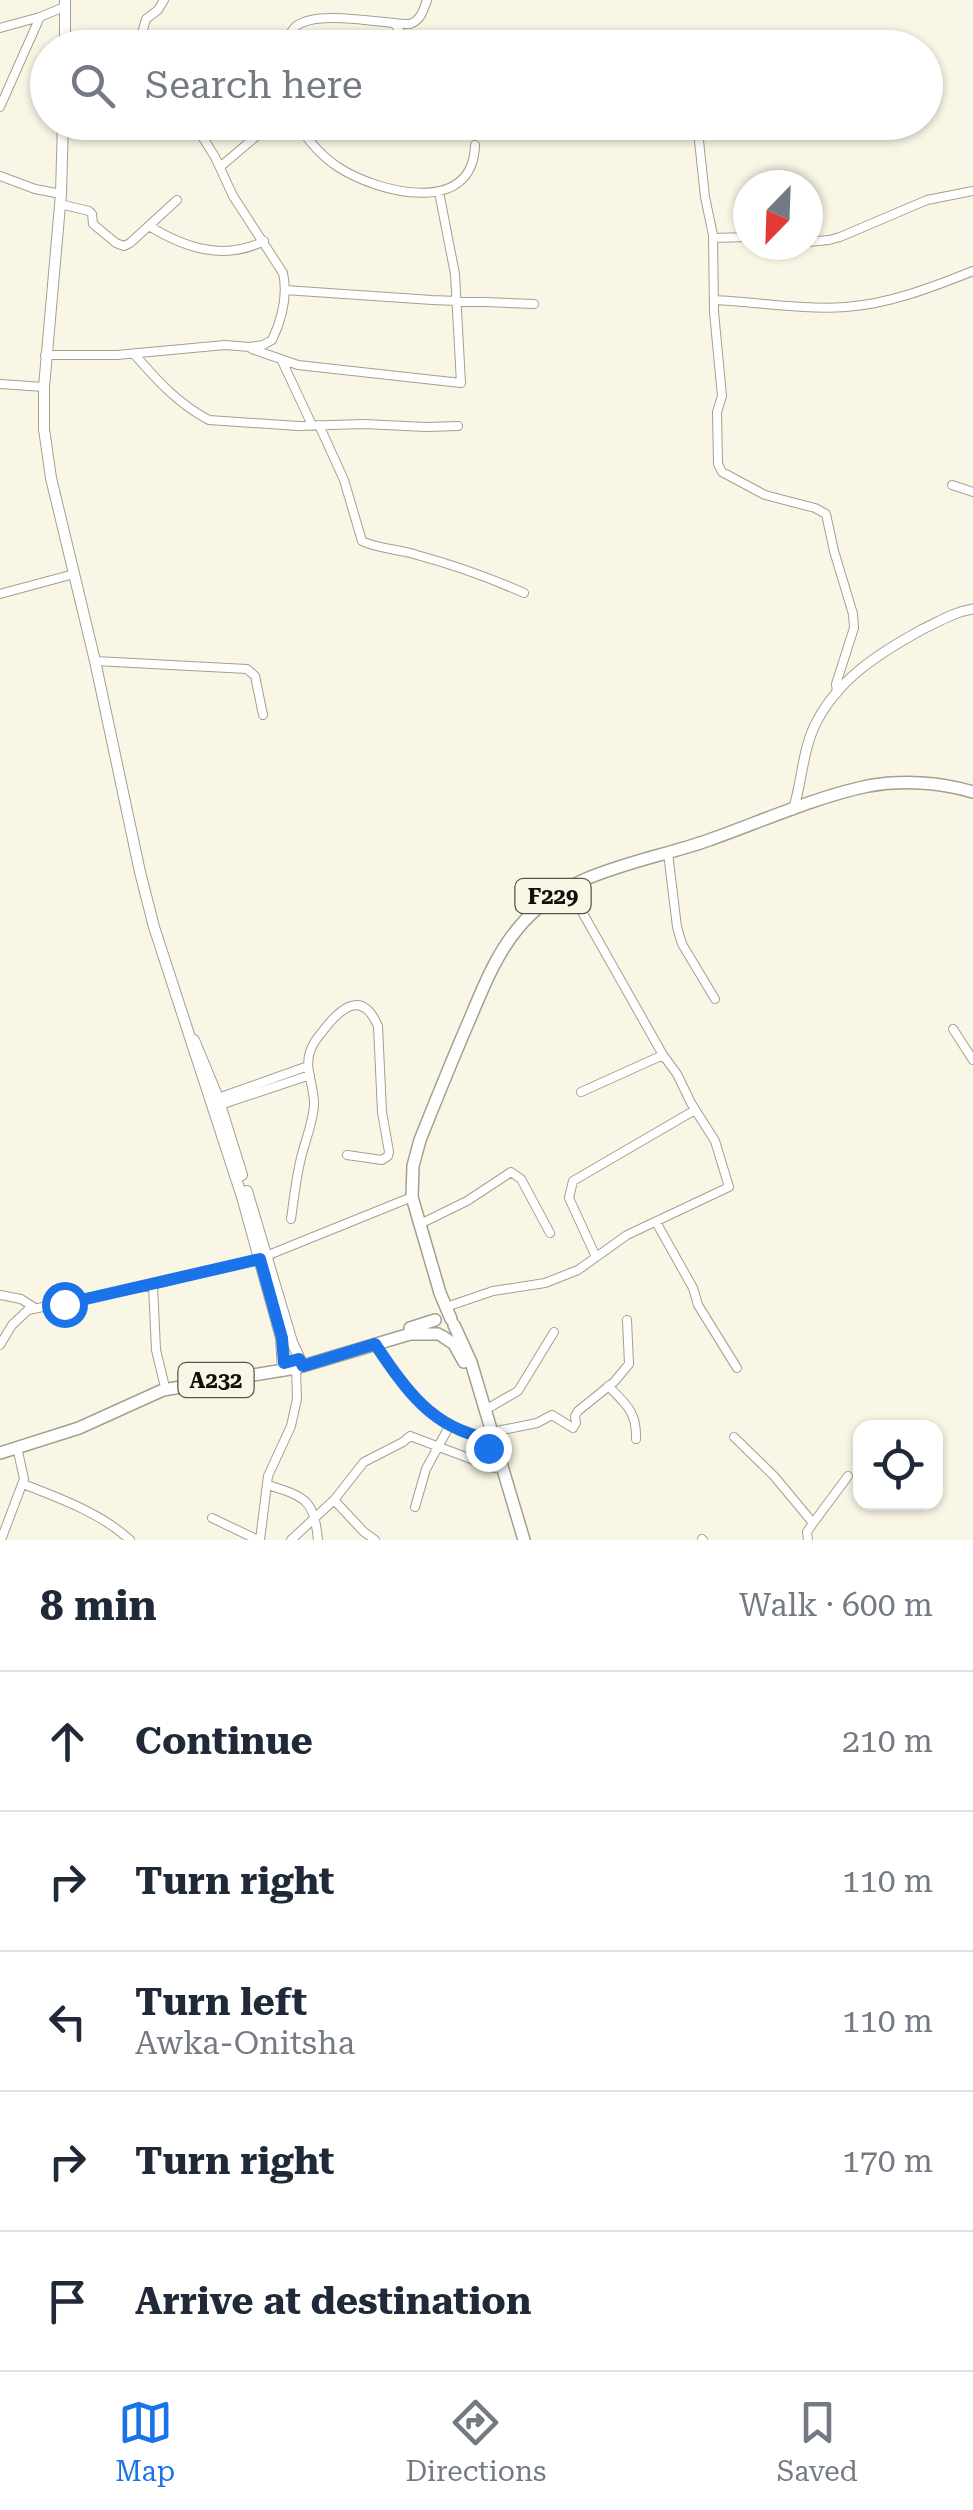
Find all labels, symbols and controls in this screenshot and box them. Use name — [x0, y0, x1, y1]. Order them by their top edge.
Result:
search box — [30, 30, 943, 140]
icon: search — [65, 58, 120, 113]
text: Search here — [145, 63, 363, 107]
north arrow — [733, 170, 823, 260]
road number: F229 — [516, 879, 590, 913]
route start — [42, 1282, 88, 1328]
road number: A232 — [178, 1363, 254, 1397]
map controls — [853, 1420, 943, 1510]
button: locate — [853, 1420, 943, 1510]
route end — [466, 1426, 512, 1472]
text: 8 min — [40, 1581, 157, 1630]
text: Walk · 600 m — [739, 1586, 933, 1624]
icon: ahead — [40, 1714, 95, 1769]
text: Continue — [135, 1719, 313, 1763]
text: 210 m — [842, 1722, 933, 1760]
icon: right — [40, 1854, 95, 1909]
text: Turn right — [135, 1859, 334, 1903]
text: 110 m — [842, 1862, 933, 1900]
text: Turn left — [135, 1980, 307, 2024]
icon: left — [40, 1994, 95, 2049]
text: 110 m — [842, 2002, 933, 2040]
text: Awka-Onitsha — [135, 2024, 355, 2062]
icon: right — [40, 2134, 95, 2189]
text: Turn right — [135, 2139, 334, 2183]
text: 170 m — [842, 2142, 933, 2180]
icon: arrive — [40, 2274, 95, 2329]
text: Arrive at destination — [135, 2279, 531, 2323]
tab: Map — [115, 2395, 175, 2488]
tab: Directions — [405, 2395, 546, 2488]
tab: Saved — [777, 2395, 858, 2488]

